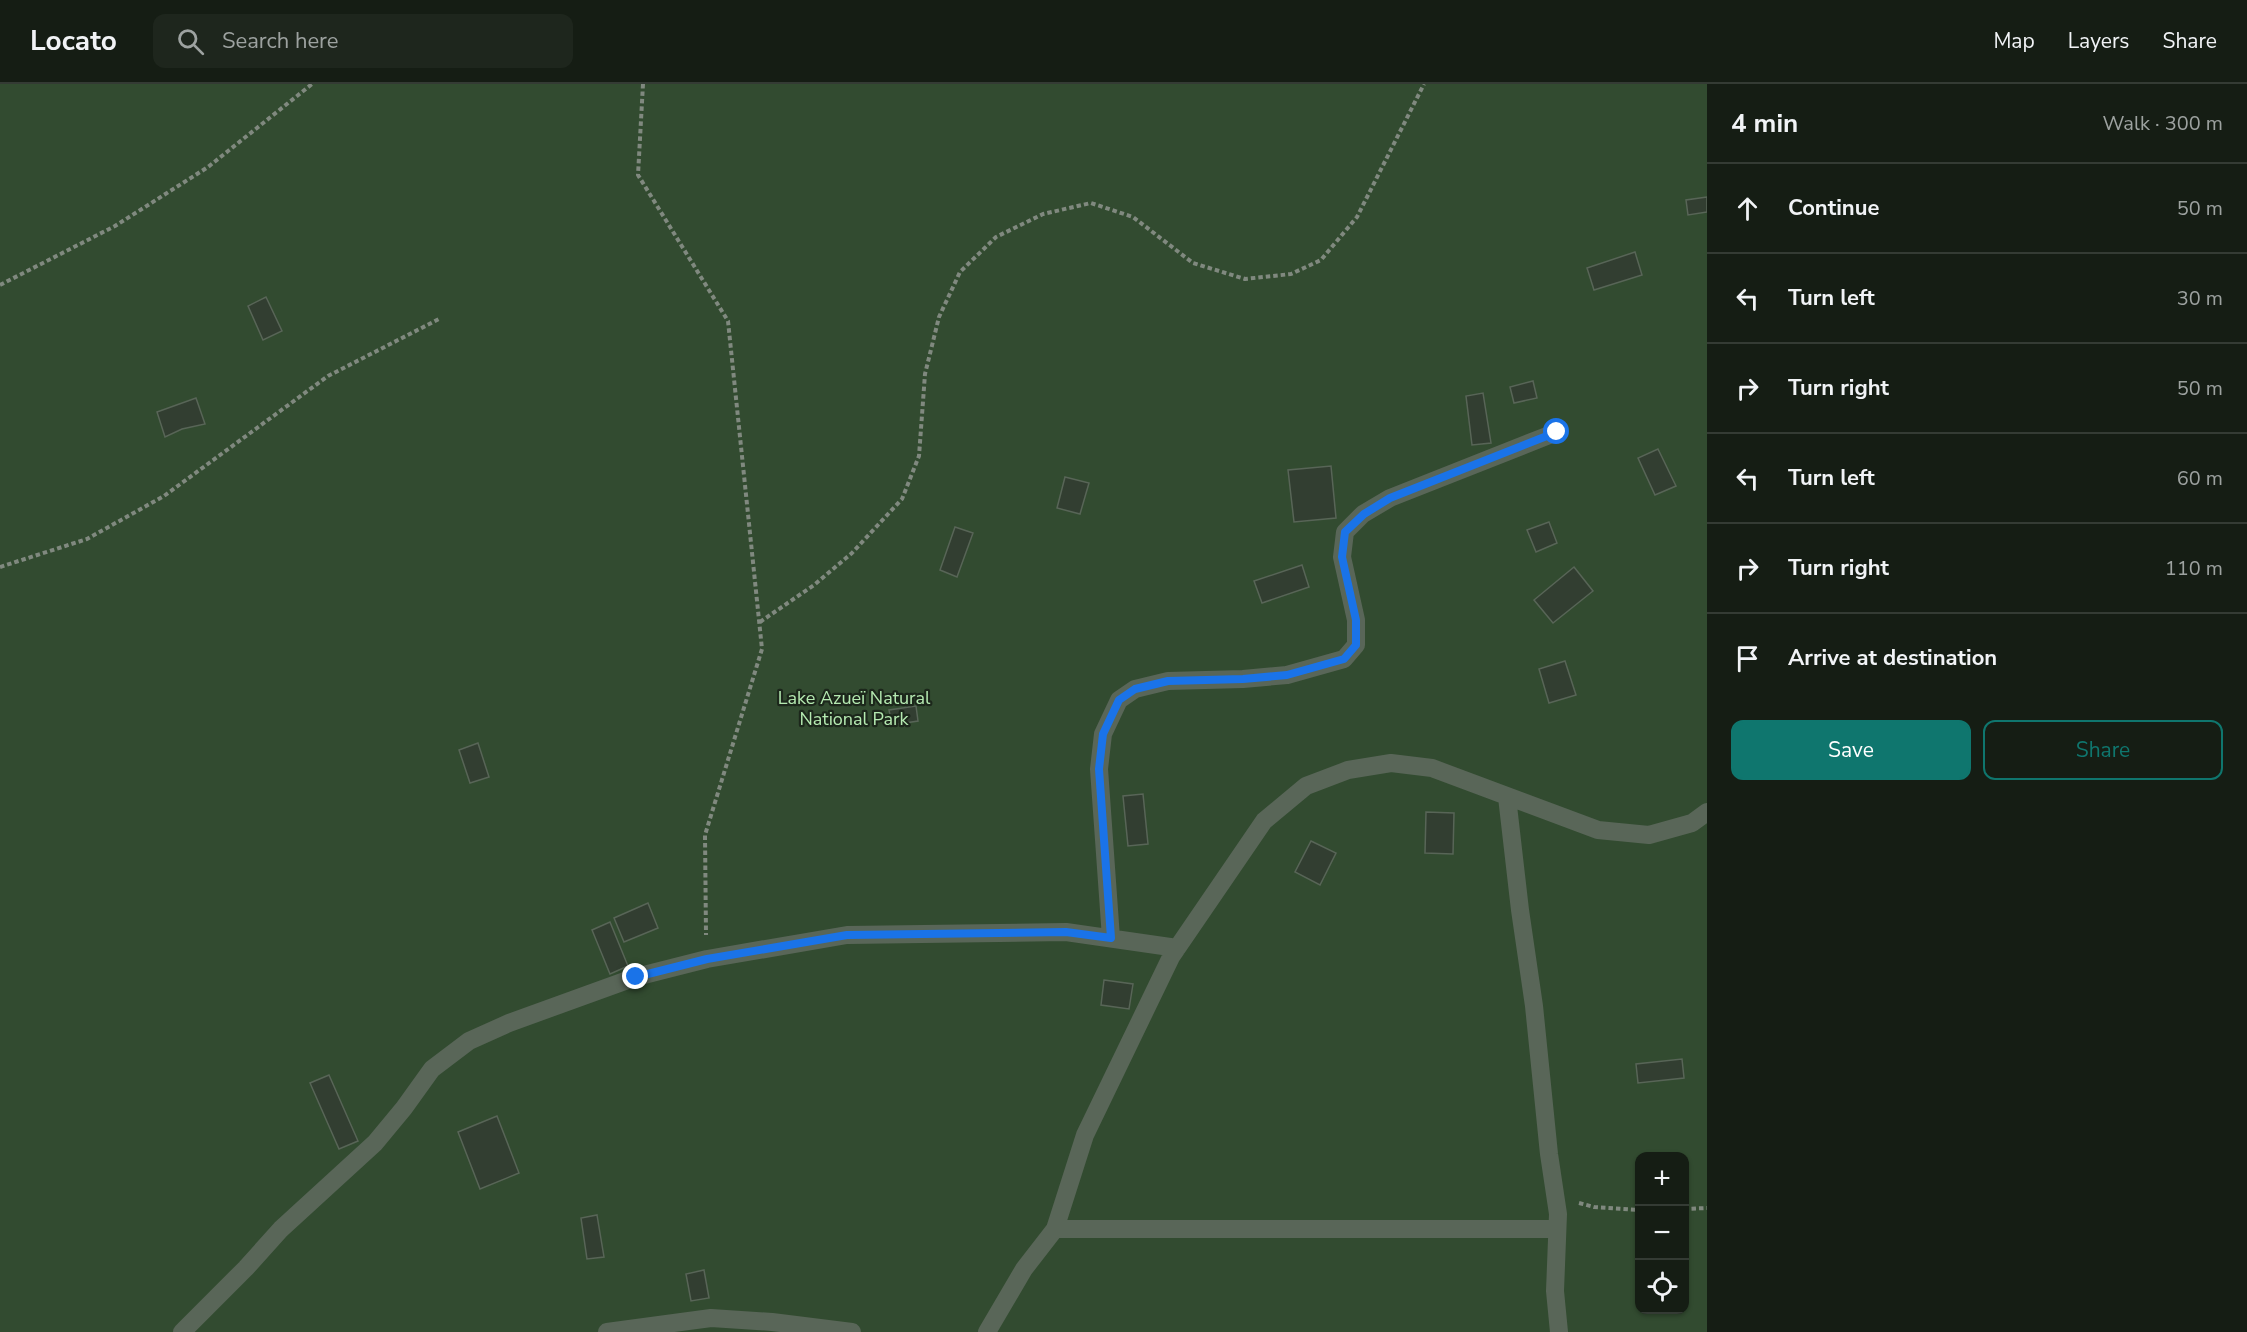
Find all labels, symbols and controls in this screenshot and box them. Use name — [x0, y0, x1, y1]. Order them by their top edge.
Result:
search box — [153, 14, 573, 68]
text: Locato — [30, 22, 117, 60]
icon: search — [174, 25, 207, 58]
text: Search here — [222, 26, 339, 56]
text: Map — [1993, 27, 2035, 55]
text: Layers — [2068, 27, 2129, 55]
text: Share — [2162, 27, 2217, 55]
text: 4 min — [1731, 106, 1798, 141]
text: Walk · 300 m — [2103, 110, 2223, 137]
icon: ahead — [1731, 192, 1764, 225]
text: Continue — [1788, 193, 1879, 223]
text: 50 m — [2177, 195, 2223, 222]
icon: left — [1731, 282, 1764, 315]
text: Turn left — [1788, 283, 1875, 313]
text: 30 m — [2177, 285, 2223, 312]
icon: right — [1731, 372, 1764, 405]
text: Turn right — [1788, 373, 1889, 403]
text: 50 m — [2177, 375, 2223, 402]
route start — [1543, 418, 1569, 444]
icon: left — [1731, 462, 1764, 495]
text: Turn left — [1788, 463, 1875, 493]
text: 60 m — [2177, 465, 2223, 492]
icon: right — [1731, 552, 1764, 585]
text: Turn right — [1788, 553, 1889, 583]
text: 110 m — [2165, 555, 2223, 582]
icon: arrive — [1731, 642, 1764, 675]
text: Arrive at destination — [1788, 643, 1997, 673]
park label: Lake Azueï Natural National Park — [778, 686, 931, 731]
button: Save — [1731, 720, 1971, 780]
button: Share — [1983, 720, 2223, 780]
route end — [622, 963, 648, 989]
map controls — [1635, 1152, 1689, 1314]
button: + — [1635, 1152, 1689, 1206]
button: − — [1635, 1206, 1689, 1260]
button: locate — [1635, 1260, 1689, 1314]

